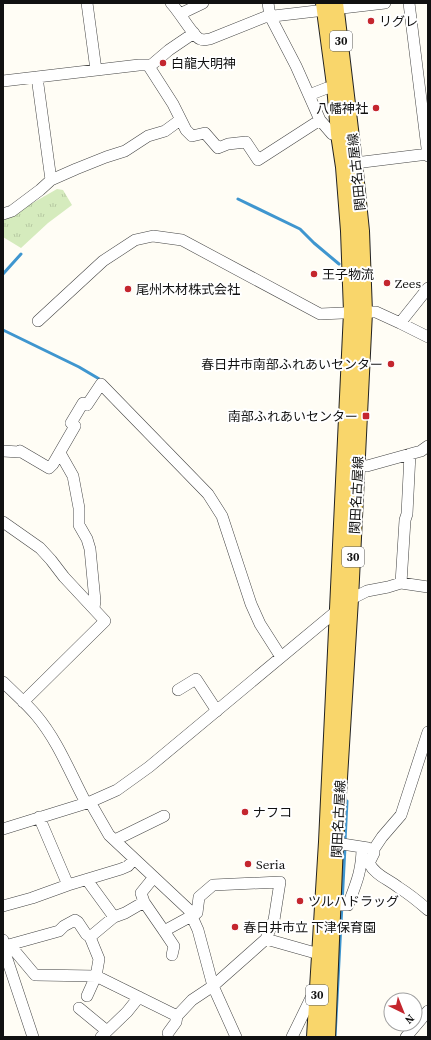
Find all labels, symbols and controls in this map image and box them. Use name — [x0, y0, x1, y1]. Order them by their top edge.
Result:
place label: リグレ — [379, 13, 418, 30]
marker: リグレ — [366, 16, 376, 26]
road number: 30 — [330, 31, 352, 51]
place label: 白龍大明神 — [171, 55, 236, 72]
marker: 白龍大明神 — [158, 58, 168, 68]
place label: 八幡神社 — [316, 100, 368, 117]
marker: 八幡神社 — [371, 103, 381, 113]
street label: 関田名古屋線 — [344, 132, 369, 212]
place label: 王子物流 — [322, 266, 374, 283]
marker: 王子物流 — [309, 269, 319, 279]
place label: Zees — [395, 275, 421, 292]
marker: Zees — [382, 278, 392, 288]
place label: 尾州木材株式会社 — [136, 281, 240, 298]
marker: 尾州木材株式会社 — [123, 284, 133, 294]
place label: 春日井市南部ふれあいセンター — [201, 356, 383, 373]
marker: 春日井市南部ふれあいセンター — [386, 359, 396, 369]
place label: 南部ふれあいセンター — [228, 408, 358, 425]
marker: 南部ふれあいセンター — [361, 411, 371, 421]
street label: 関田名古屋線 — [346, 456, 367, 534]
road number: 30 — [342, 547, 364, 567]
street label: 関田名古屋線 — [328, 780, 349, 858]
place label: ナフコ — [253, 804, 292, 821]
marker: ナフコ — [240, 807, 250, 817]
place label: Seria — [256, 856, 286, 873]
marker: Seria — [243, 859, 253, 869]
place label: ツルハドラッグ — [308, 893, 399, 910]
marker: ツルハドラッグ — [295, 896, 305, 906]
place label: 春日井市立 下津保育園 — [243, 919, 376, 936]
marker: 春日井市立 下津保育園 — [230, 922, 240, 932]
road number: 30 — [306, 985, 328, 1005]
north arrow — [383, 992, 423, 1032]
text: N — [401, 1011, 418, 1027]

